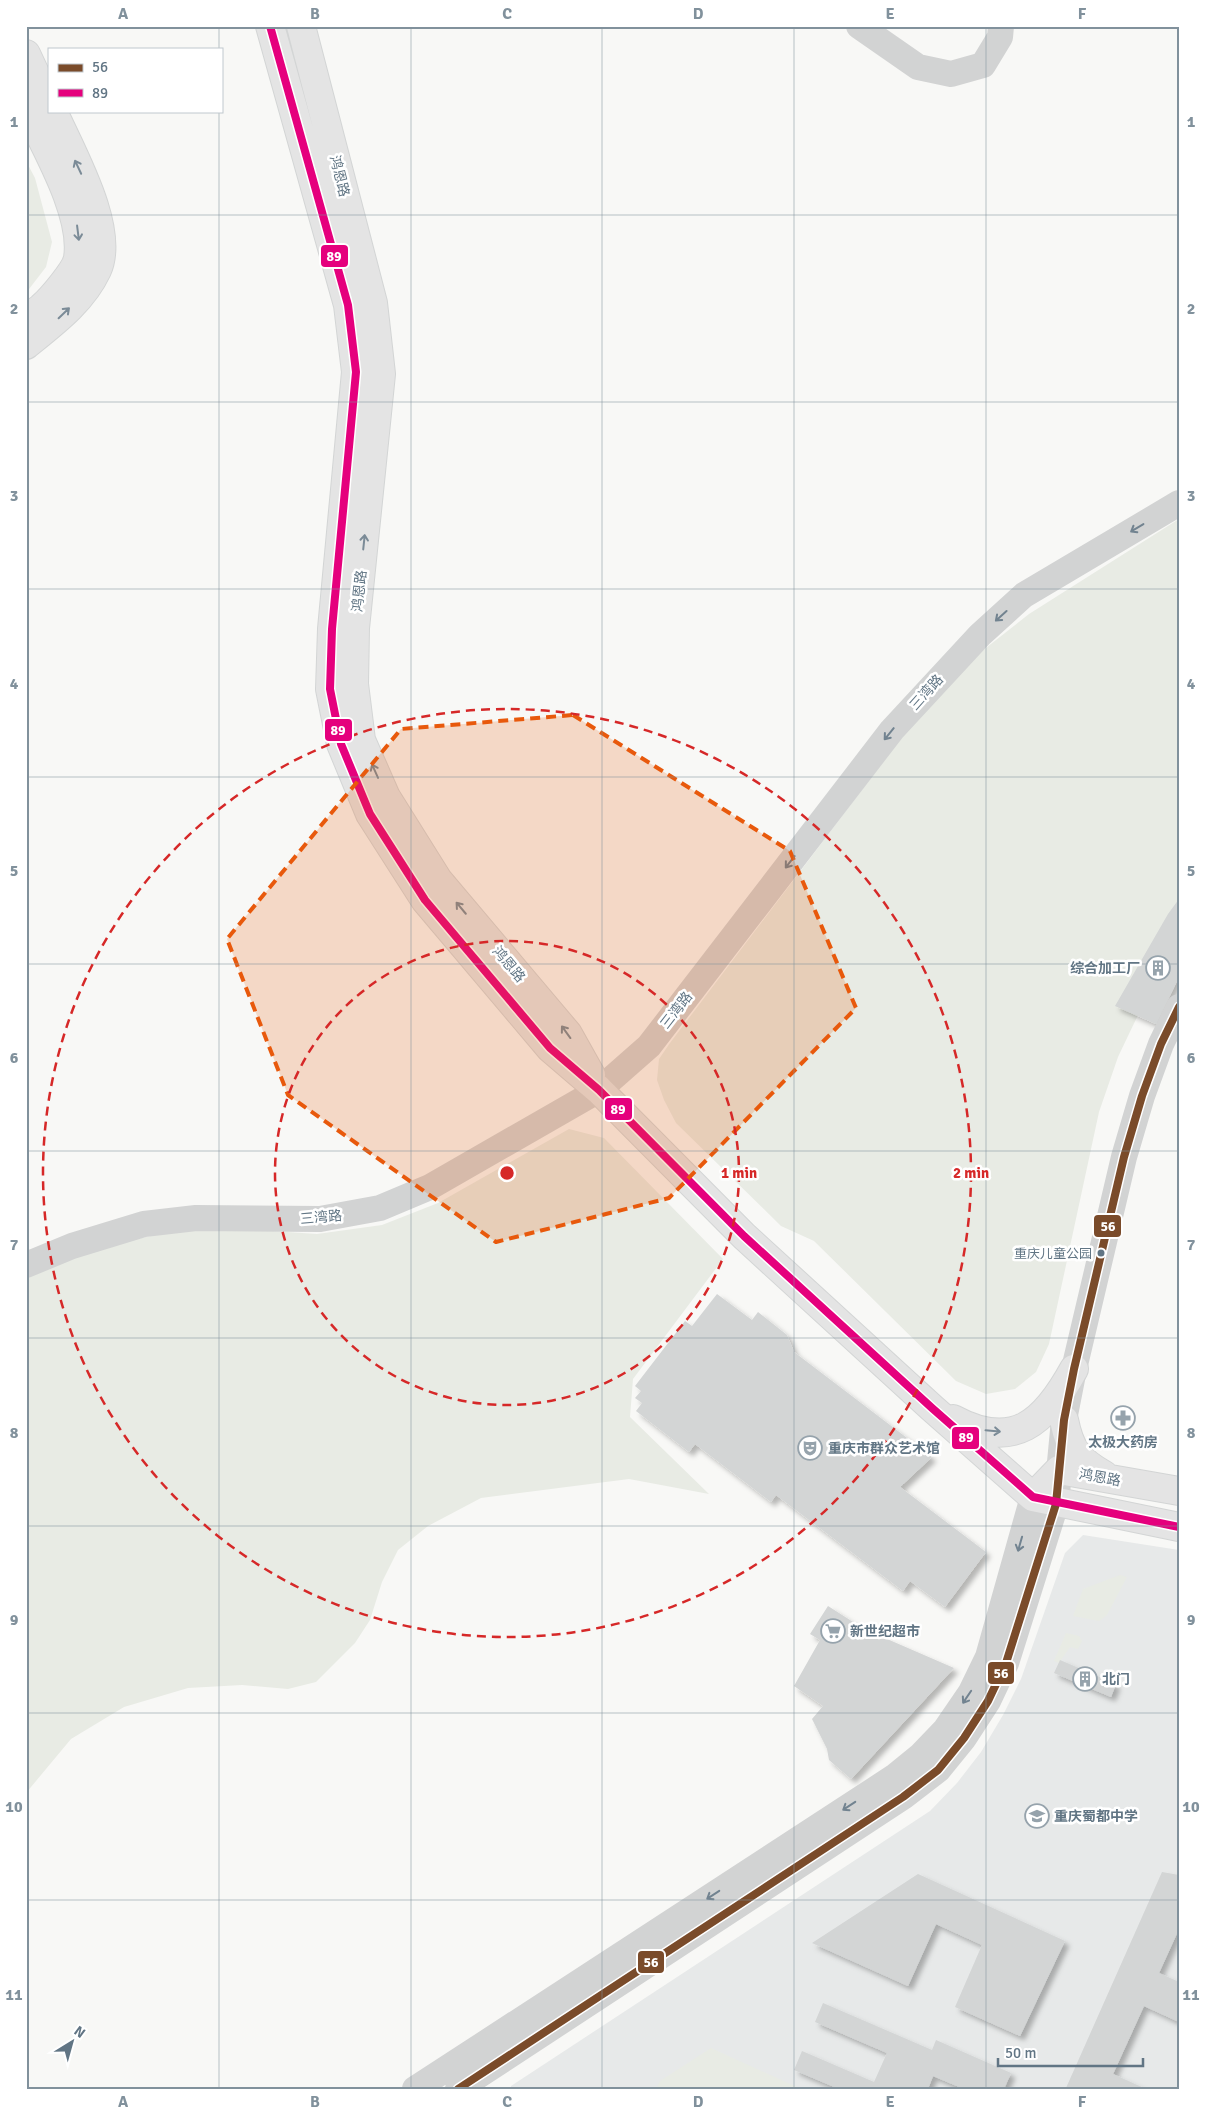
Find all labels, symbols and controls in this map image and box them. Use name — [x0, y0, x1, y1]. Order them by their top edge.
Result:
text: A — [118, 4, 129, 24]
text: B — [310, 4, 320, 24]
text: C — [502, 4, 512, 24]
text: D — [693, 4, 704, 24]
text: E — [885, 4, 895, 24]
text: F — [1078, 4, 1087, 24]
legend — [48, 48, 222, 112]
text: 56 — [92, 58, 108, 76]
text: 89 — [92, 84, 108, 102]
text: 1 — [10, 112, 19, 132]
text: 1 — [1187, 112, 1196, 132]
street label: 鸿恩路 — [326, 154, 353, 199]
one-way arrow — [73, 160, 83, 175]
one-way arrow — [73, 224, 83, 240]
line badge: 89 — [320, 244, 349, 268]
text: 89 — [326, 248, 342, 265]
text: 2 — [10, 299, 18, 319]
text: 2 — [1187, 299, 1195, 319]
one-way arrow — [57, 307, 70, 319]
text: 3 — [10, 486, 18, 506]
text: 3 — [1187, 486, 1195, 506]
one-way arrow — [1130, 523, 1144, 533]
one-way arrow — [359, 535, 369, 551]
street label: 鸿恩路 — [349, 569, 370, 613]
one-way arrow — [994, 610, 1007, 622]
street label: 三湾路 — [906, 671, 947, 714]
text: 4 — [10, 674, 19, 694]
text: 4 — [1187, 674, 1196, 694]
line badge: 89 — [324, 718, 353, 742]
text: 89 — [330, 722, 346, 739]
one-way arrow — [883, 727, 894, 740]
one-way arrow — [369, 764, 379, 779]
one-way arrow — [784, 855, 795, 868]
text: 5 — [10, 861, 18, 881]
text: 5 — [1187, 861, 1195, 881]
one-way arrow — [456, 901, 467, 914]
street label: 鸿恩路 — [489, 943, 529, 986]
building icon: 综合加工厂 — [1145, 955, 1171, 981]
place label: 综合加工厂 — [1070, 960, 1140, 977]
street label: 三湾路 — [657, 989, 696, 1032]
one-way arrow — [561, 1025, 571, 1039]
text: 6 — [10, 1048, 19, 1068]
text: 6 — [1187, 1048, 1196, 1068]
line badge: 89 — [604, 1097, 633, 1121]
text: 89 — [610, 1101, 626, 1118]
centre of rings — [498, 1164, 516, 1182]
text: 1 min — [721, 1164, 757, 1182]
text: 2 min — [953, 1164, 989, 1182]
street label: 三湾路 — [299, 1207, 343, 1228]
line badge: 56 — [1093, 1214, 1122, 1238]
text: 56 — [1100, 1218, 1116, 1235]
text: 7 — [10, 1235, 19, 1255]
text: 7 — [1187, 1235, 1196, 1255]
place label: 重庆儿童公园 — [1014, 1246, 1092, 1262]
marker: 重庆儿童公园 — [1096, 1248, 1106, 1258]
pharmacy icon: 太极大药房 — [1110, 1405, 1136, 1431]
text: 8 — [10, 1423, 19, 1443]
text: 8 — [1187, 1423, 1196, 1443]
line badge: 89 — [951, 1426, 980, 1450]
one-way arrow — [984, 1426, 1000, 1436]
text: 89 — [958, 1429, 974, 1446]
place label: 太极大药房 — [1088, 1434, 1158, 1451]
theatre icon: 重庆市群众艺术馆 — [797, 1435, 823, 1461]
place label: 重庆市群众艺术馆 — [828, 1440, 940, 1457]
street label: 鸿恩路 — [1078, 1465, 1122, 1490]
one-way arrow — [1014, 1536, 1024, 1552]
text: 9 — [10, 1610, 19, 1630]
text: 9 — [1187, 1610, 1196, 1630]
supermarket icon: 新世纪超市 — [820, 1618, 846, 1644]
place label: 新世纪超市 — [850, 1623, 920, 1640]
line badge: 56 — [987, 1661, 1015, 1685]
text: 56 — [993, 1665, 1009, 1682]
building icon: 北门 — [1072, 1666, 1098, 1692]
place label: 北门 — [1102, 1671, 1130, 1688]
one-way arrow — [962, 1690, 972, 1704]
text: 10 — [5, 1797, 23, 1817]
text: 10 — [1182, 1797, 1200, 1817]
one-way arrow — [843, 1802, 857, 1812]
school or university icon: 重庆蜀都中学 — [1024, 1803, 1050, 1829]
place label: 重庆蜀都中学 — [1054, 1808, 1138, 1825]
one-way arrow — [707, 1890, 721, 1900]
line badge: 56 — [637, 1950, 665, 1974]
text: 56 — [643, 1954, 659, 1971]
text: 11 — [5, 1985, 23, 2005]
text: 11 — [1182, 1985, 1200, 2005]
north arrow — [48, 2018, 98, 2068]
text: N — [71, 2022, 89, 2042]
scale bar — [998, 2035, 1142, 2067]
text: 50 m — [1005, 2044, 1036, 2062]
text: A — [118, 2092, 129, 2112]
text: B — [310, 2092, 320, 2112]
text: C — [502, 2092, 512, 2112]
text: D — [693, 2092, 704, 2112]
text: E — [885, 2092, 895, 2112]
text: F — [1078, 2092, 1087, 2112]

